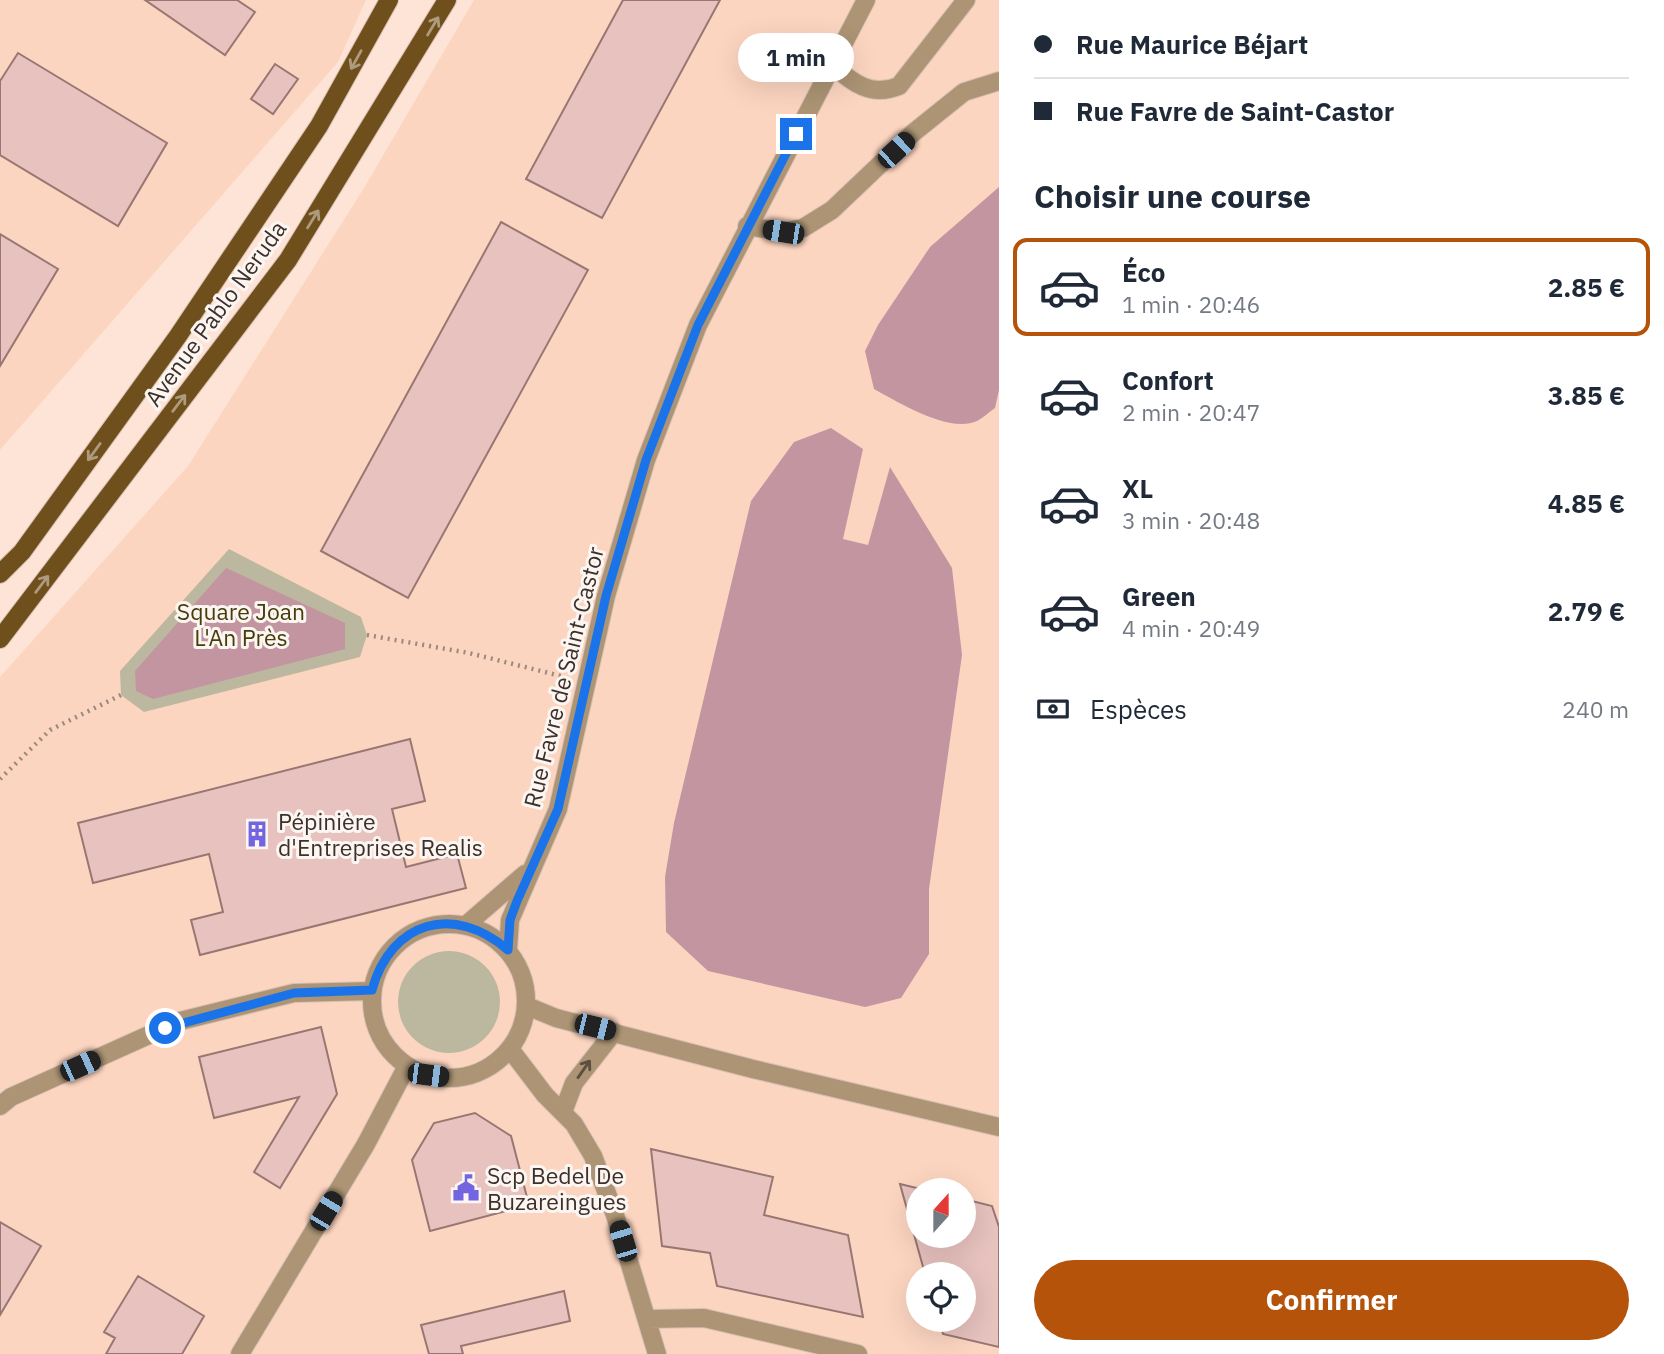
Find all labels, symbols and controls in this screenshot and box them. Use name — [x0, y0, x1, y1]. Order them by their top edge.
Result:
one-way arrow — [426, 16, 440, 36]
text: Rue Maurice Béjart — [1076, 27, 1308, 61]
callout: 1 min — [738, 32, 854, 82]
text: 1 min — [766, 42, 826, 72]
one-way arrow — [349, 49, 363, 69]
text: Rue Favre de Saint-Castor — [1076, 94, 1394, 128]
route end — [780, 118, 812, 150]
car — [874, 128, 919, 172]
text: Choisir une course — [1034, 175, 1311, 217]
one-way arrow — [306, 210, 320, 230]
street label: Avenue Pablo Neruda — [138, 214, 292, 412]
car — [761, 218, 806, 246]
text: Éco — [1122, 255, 1166, 289]
icon: car — [1038, 256, 1101, 319]
text: 2.85 € — [1548, 270, 1625, 304]
text: 1 min · 20:46 — [1122, 289, 1260, 319]
text: Confort — [1122, 363, 1214, 397]
icon: car — [1038, 364, 1101, 427]
text: 3.85 € — [1548, 378, 1625, 412]
one-way arrow — [172, 394, 186, 413]
text: 2 min · 20:47 — [1122, 397, 1260, 427]
one-way arrow — [87, 442, 101, 461]
text: XL — [1122, 471, 1153, 505]
icon: car — [1038, 472, 1101, 535]
text: 4.85 € — [1548, 486, 1625, 520]
text: 3 min · 20:48 — [1122, 505, 1260, 535]
street label: Rue Favre de Saint-Castor — [516, 543, 610, 810]
one-way arrow — [34, 576, 49, 594]
text: Green — [1122, 579, 1196, 613]
icon: car — [1038, 580, 1101, 643]
text: 2.79 € — [1548, 594, 1625, 628]
park label: Square Joan L'An Près — [177, 596, 305, 652]
text: 4 min · 20:49 — [1122, 613, 1260, 643]
icon: cash — [1034, 690, 1072, 728]
text: Espèces — [1090, 692, 1187, 726]
text: 240 m — [1562, 694, 1629, 724]
place label: Pépinière d'Entreprises Realis — [278, 806, 483, 862]
building icon: Pépinière d'Entreprises Realis — [242, 819, 272, 849]
route start — [149, 1012, 181, 1044]
car — [573, 1012, 618, 1042]
car — [57, 1048, 104, 1084]
one-way arrow — [577, 1060, 591, 1079]
car — [406, 1062, 451, 1088]
place label: Scp Bedel De Buzareingues — [487, 1160, 627, 1216]
public building icon: Scp Bedel De Buzareingues — [451, 1173, 481, 1203]
north arrow — [906, 1178, 976, 1248]
map controls — [906, 1178, 976, 1332]
car — [307, 1188, 346, 1234]
car — [607, 1218, 640, 1264]
button: Confirmer — [1034, 1260, 1629, 1340]
button: locate — [906, 1262, 976, 1332]

